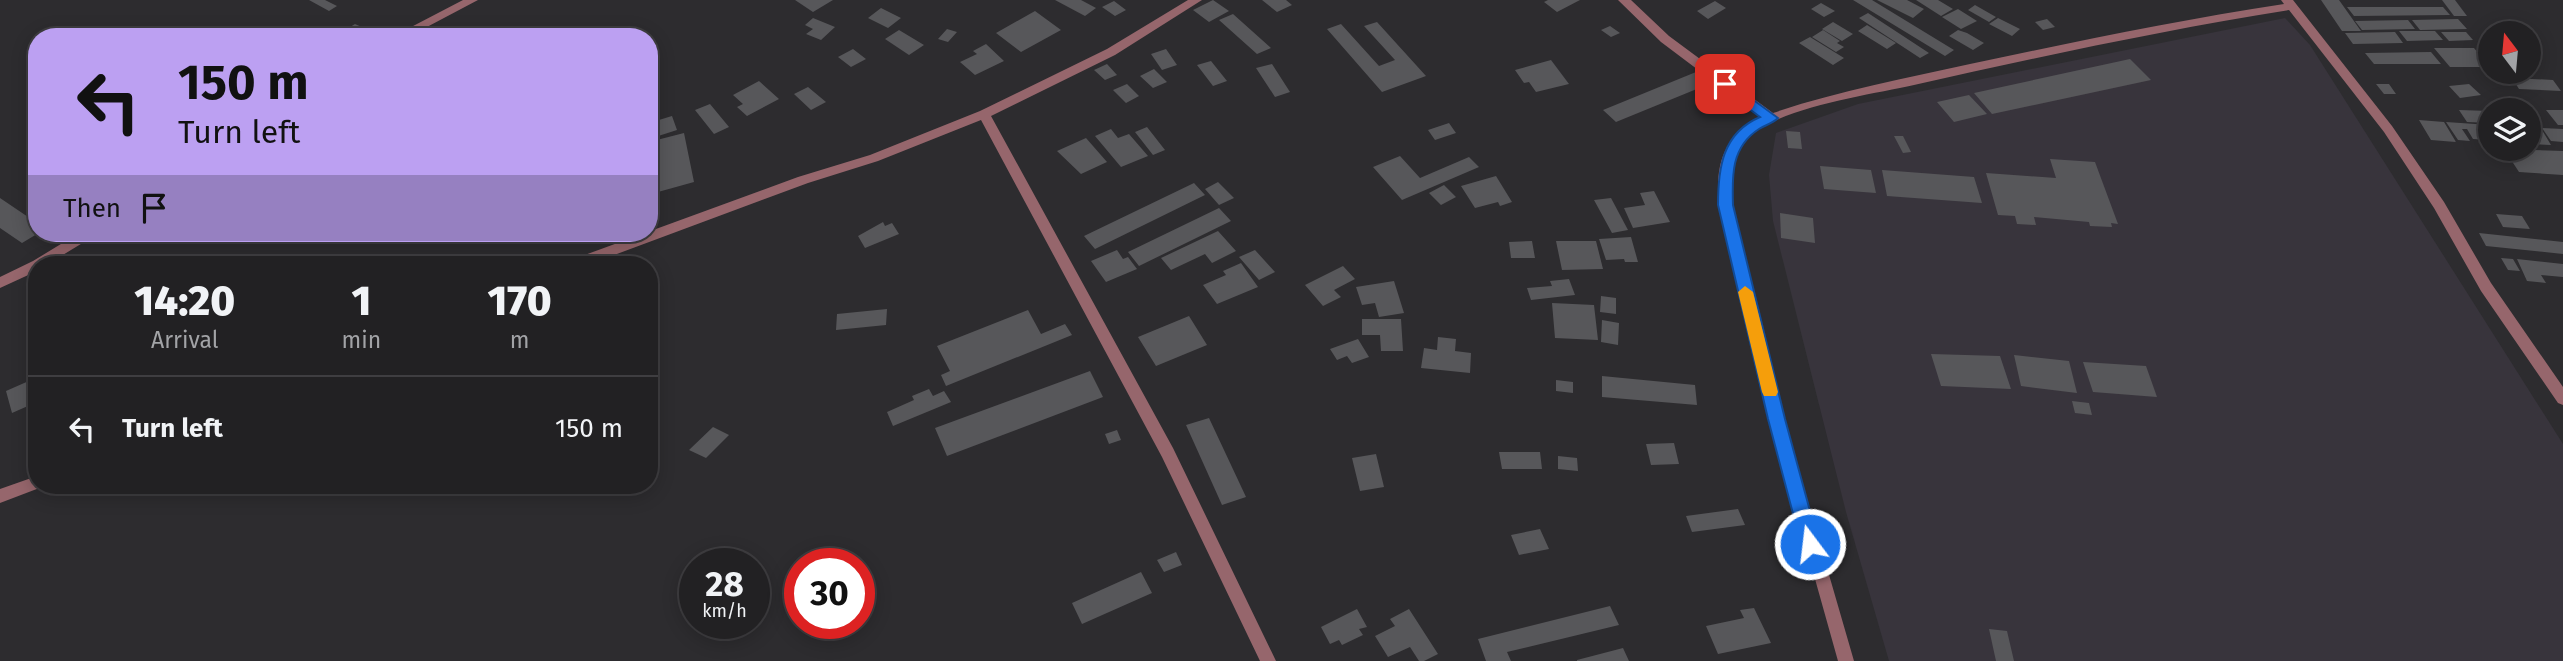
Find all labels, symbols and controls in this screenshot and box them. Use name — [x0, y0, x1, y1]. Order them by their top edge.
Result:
north arrow — [2478, 21, 2541, 84]
map controls — [2478, 21, 2541, 161]
text: 150 m — [178, 53, 309, 112]
pin — [1695, 54, 1755, 114]
icon: left — [63, 56, 154, 147]
icon: arrive — [1706, 65, 1744, 103]
button: layers — [2478, 98, 2541, 161]
text: Turn left — [178, 113, 300, 151]
icon: arrive — [135, 189, 173, 227]
text: Then — [63, 193, 121, 224]
text: 14:20 — [134, 276, 235, 326]
text: 1 — [351, 276, 371, 326]
text: 170 — [487, 276, 552, 326]
text: Arrival — [151, 326, 218, 354]
text: min — [341, 326, 381, 354]
text: m — [510, 326, 529, 354]
icon: left — [63, 410, 101, 448]
text: Turn left — [122, 413, 223, 444]
text: 150 m — [555, 413, 623, 444]
position arrow — [1773, 507, 1847, 581]
speed limit sign: 30 — [784, 548, 875, 639]
text: 28 — [705, 563, 744, 605]
text: km/h — [702, 600, 747, 622]

